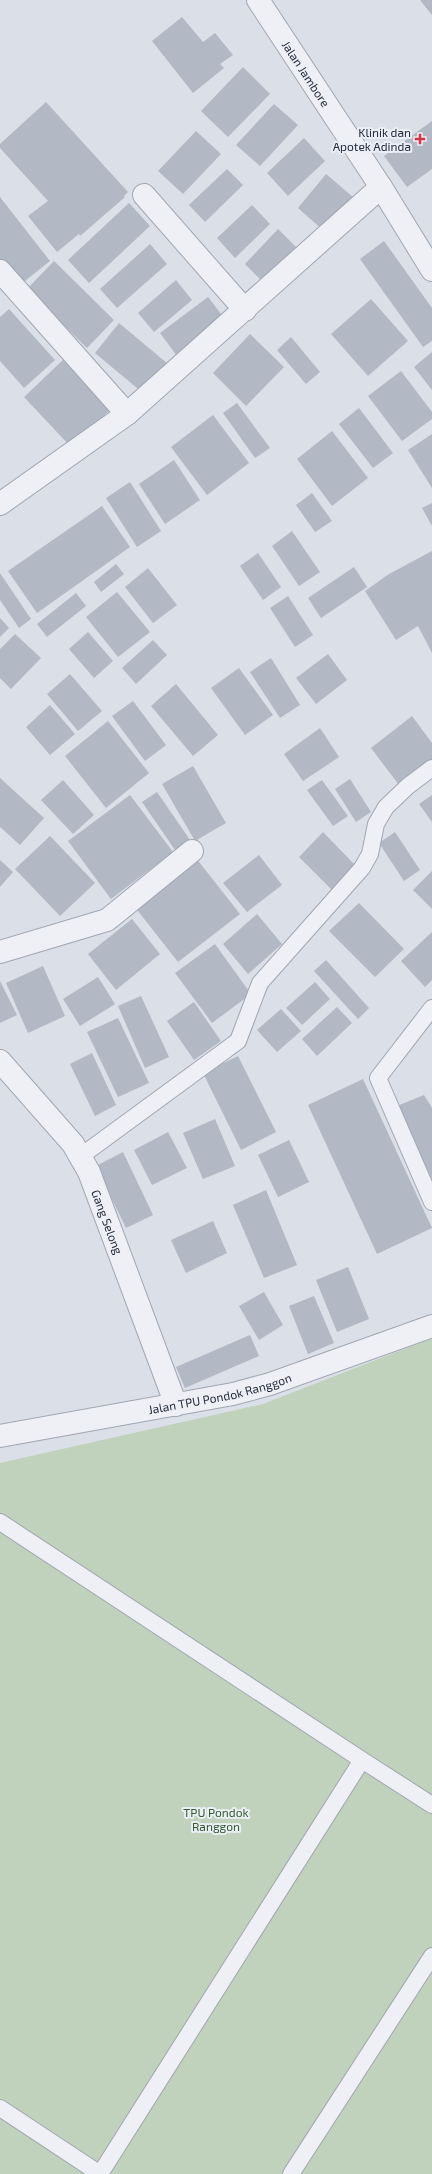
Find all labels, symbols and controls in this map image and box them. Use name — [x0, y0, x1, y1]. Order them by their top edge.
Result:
street label: Jalan Jambore — [280, 38, 333, 109]
place label: Klinik dan Apotek Adinda — [333, 125, 411, 153]
marker: Klinik dan Apotek Adinda — [414, 133, 426, 145]
street label: Gang Selong — [89, 1188, 126, 1256]
street label: Jalan TPU Pondok Ranggon — [147, 1370, 293, 1416]
park label: TPU Pondok Ranggon — [183, 1805, 249, 1833]

